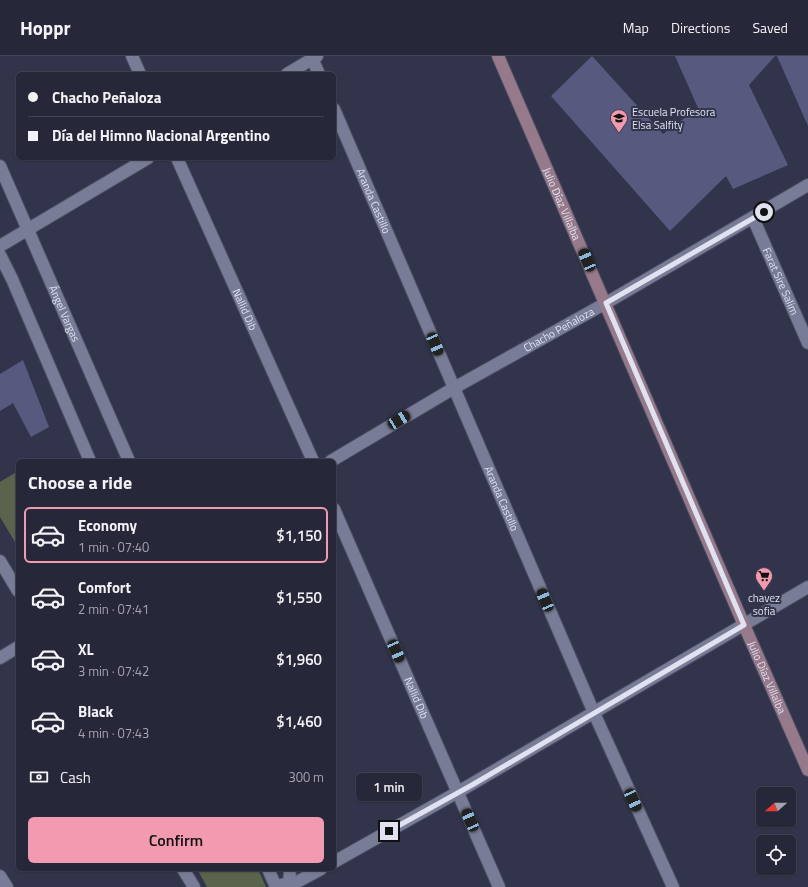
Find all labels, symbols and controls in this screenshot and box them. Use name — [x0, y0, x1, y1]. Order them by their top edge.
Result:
text: Hoppr — [20, 13, 71, 42]
text: Map — [623, 17, 649, 38]
text: Directions — [671, 17, 730, 38]
text: Saved — [752, 17, 788, 38]
text: Chacho Peñaloza — [52, 86, 161, 109]
place label: Escuela Profesora Elsa Salfity — [632, 104, 716, 133]
school or university icon: Escuela Profesora Elsa Salfity — [609, 108, 629, 133]
text: Día del Himno Nacional Argentino — [52, 124, 270, 147]
street label: Julio Díaz Villalba — [539, 165, 585, 243]
street label: Aranda Castillo — [352, 166, 395, 236]
route start — [755, 203, 773, 221]
street label: Farat Sire Salim — [759, 245, 803, 317]
car — [577, 247, 597, 273]
street label: Ángel Vargas — [45, 283, 84, 344]
street label: Nallid Dib — [229, 286, 261, 333]
street label: Chacho Peñaloza — [520, 303, 597, 356]
car — [425, 331, 445, 357]
car — [386, 409, 412, 431]
street label: Aranda Castillo — [481, 463, 523, 534]
text: Choose a ride — [28, 469, 132, 496]
text: Economy — [78, 514, 137, 537]
icon: car — [30, 517, 66, 553]
text: $1,150 — [276, 524, 322, 547]
text: 1 min · 07:40 — [78, 537, 149, 557]
supermarket icon: chavez sofia — [754, 566, 774, 591]
text: Comfort — [78, 576, 131, 599]
icon: car — [30, 579, 66, 615]
text: $1,550 — [276, 586, 322, 609]
car — [535, 587, 555, 613]
place label: chavez sofia — [748, 590, 780, 619]
text: 2 min · 07:41 — [78, 599, 149, 619]
text: XL — [78, 638, 94, 661]
car — [386, 638, 406, 664]
street label: Julio Díaz Villalba — [744, 638, 790, 717]
icon: car — [30, 641, 66, 677]
text: $1,960 — [276, 648, 322, 671]
text: 3 min · 07:42 — [78, 661, 149, 681]
street label: Nallid Dib — [400, 674, 433, 721]
text: Black — [78, 700, 113, 723]
icon: car — [30, 703, 66, 739]
text: $1,460 — [276, 710, 322, 733]
text: 4 min · 07:43 — [78, 723, 149, 743]
icon: cash — [28, 766, 50, 788]
text: Cash — [60, 766, 91, 789]
text: 300 m — [288, 767, 324, 787]
callout: 1 min — [356, 773, 422, 801]
text: 1 min — [373, 777, 405, 797]
car — [622, 787, 644, 813]
north arrow — [756, 787, 796, 827]
map controls — [756, 787, 796, 875]
car — [460, 807, 480, 833]
button: Confirm — [28, 817, 324, 863]
route end — [380, 822, 398, 840]
button: locate — [756, 835, 796, 875]

